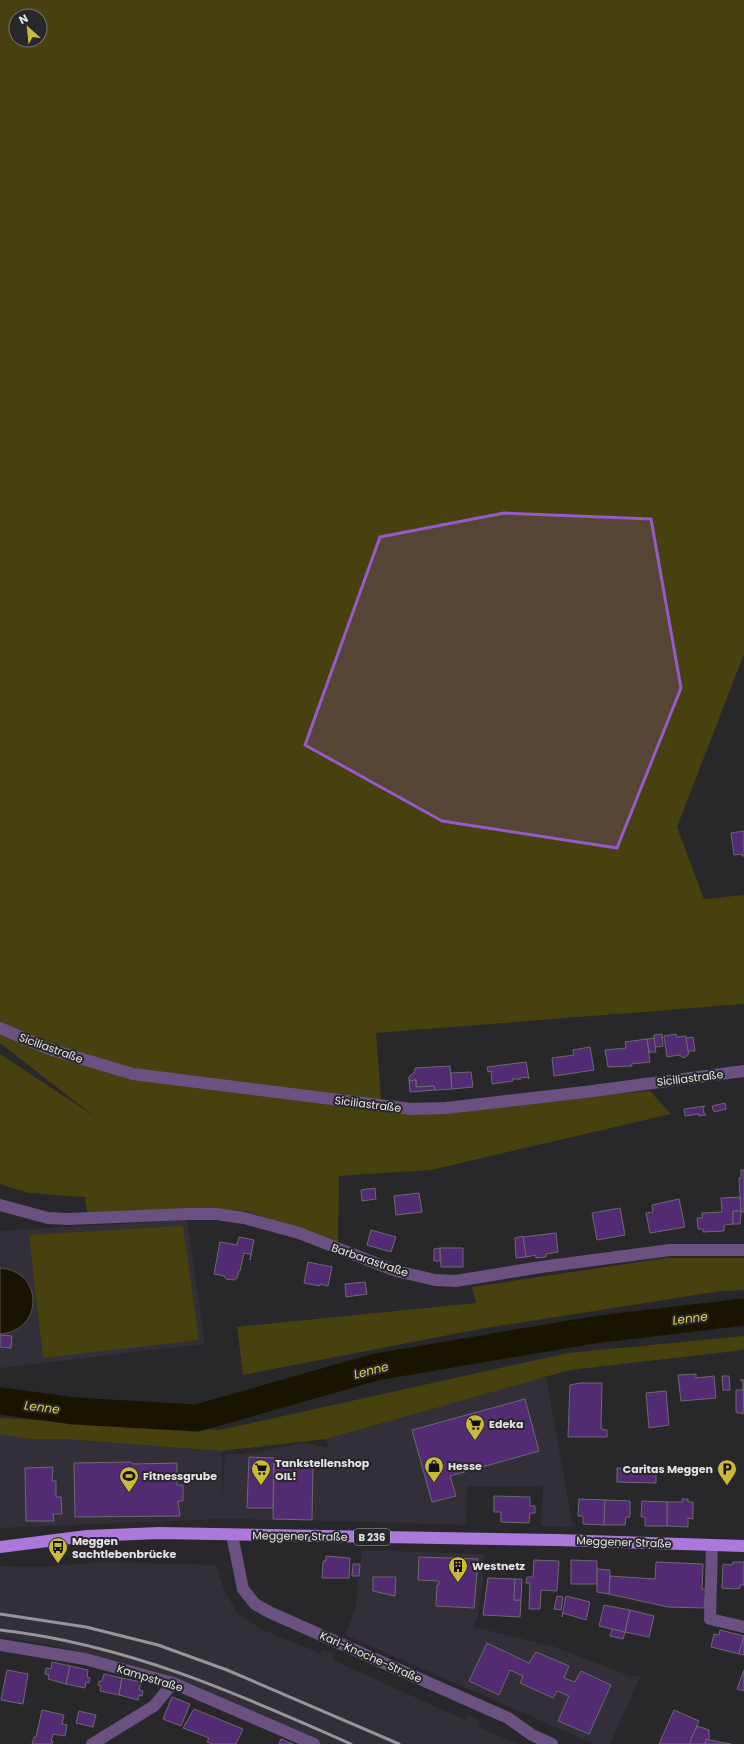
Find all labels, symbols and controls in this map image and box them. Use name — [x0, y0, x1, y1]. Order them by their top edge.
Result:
north arrow — [8, 8, 48, 48]
text: N — [16, 10, 31, 28]
street label: Siciliastraße — [17, 1029, 85, 1067]
street label: Siciliastraße — [656, 1066, 724, 1090]
street label: Siciliastraße — [334, 1092, 402, 1116]
street label: Barbarastraße — [329, 1239, 411, 1281]
water label: Lenne — [671, 1307, 709, 1329]
water label: Lenne — [352, 1357, 391, 1383]
water label: Lenne — [23, 1396, 61, 1418]
supermarket icon: Edeka — [464, 1413, 486, 1441]
place label: Edeka — [489, 1416, 523, 1432]
place label: Tankstellenshop OIL! — [275, 1455, 370, 1484]
shop icon: Hesse — [423, 1455, 445, 1483]
supermarket icon: Tankstellenshop OIL! — [250, 1458, 272, 1486]
place label: Hesse — [448, 1458, 482, 1474]
parking icon: Caritas Meggen — [716, 1458, 738, 1486]
place label: Caritas Meggen — [623, 1461, 713, 1477]
sports icon: Fitnessgrube — [118, 1465, 140, 1493]
place label: Fitnessgrube — [143, 1468, 217, 1484]
street label: Meggener Straße — [252, 1527, 348, 1545]
road number: B 236 — [354, 1529, 390, 1545]
street label: Meggener Straße — [576, 1532, 672, 1552]
place label: Meggen Sachtlebenbrücke — [72, 1533, 176, 1562]
bus stop icon: Meggen Sachtlebenbrücke — [47, 1536, 69, 1564]
building icon: Westnetz — [447, 1555, 469, 1583]
place label: Westnetz — [472, 1558, 526, 1574]
street label: Karl-Knoche-Straße — [317, 1627, 425, 1687]
street label: Kampstraße — [115, 1660, 185, 1696]

